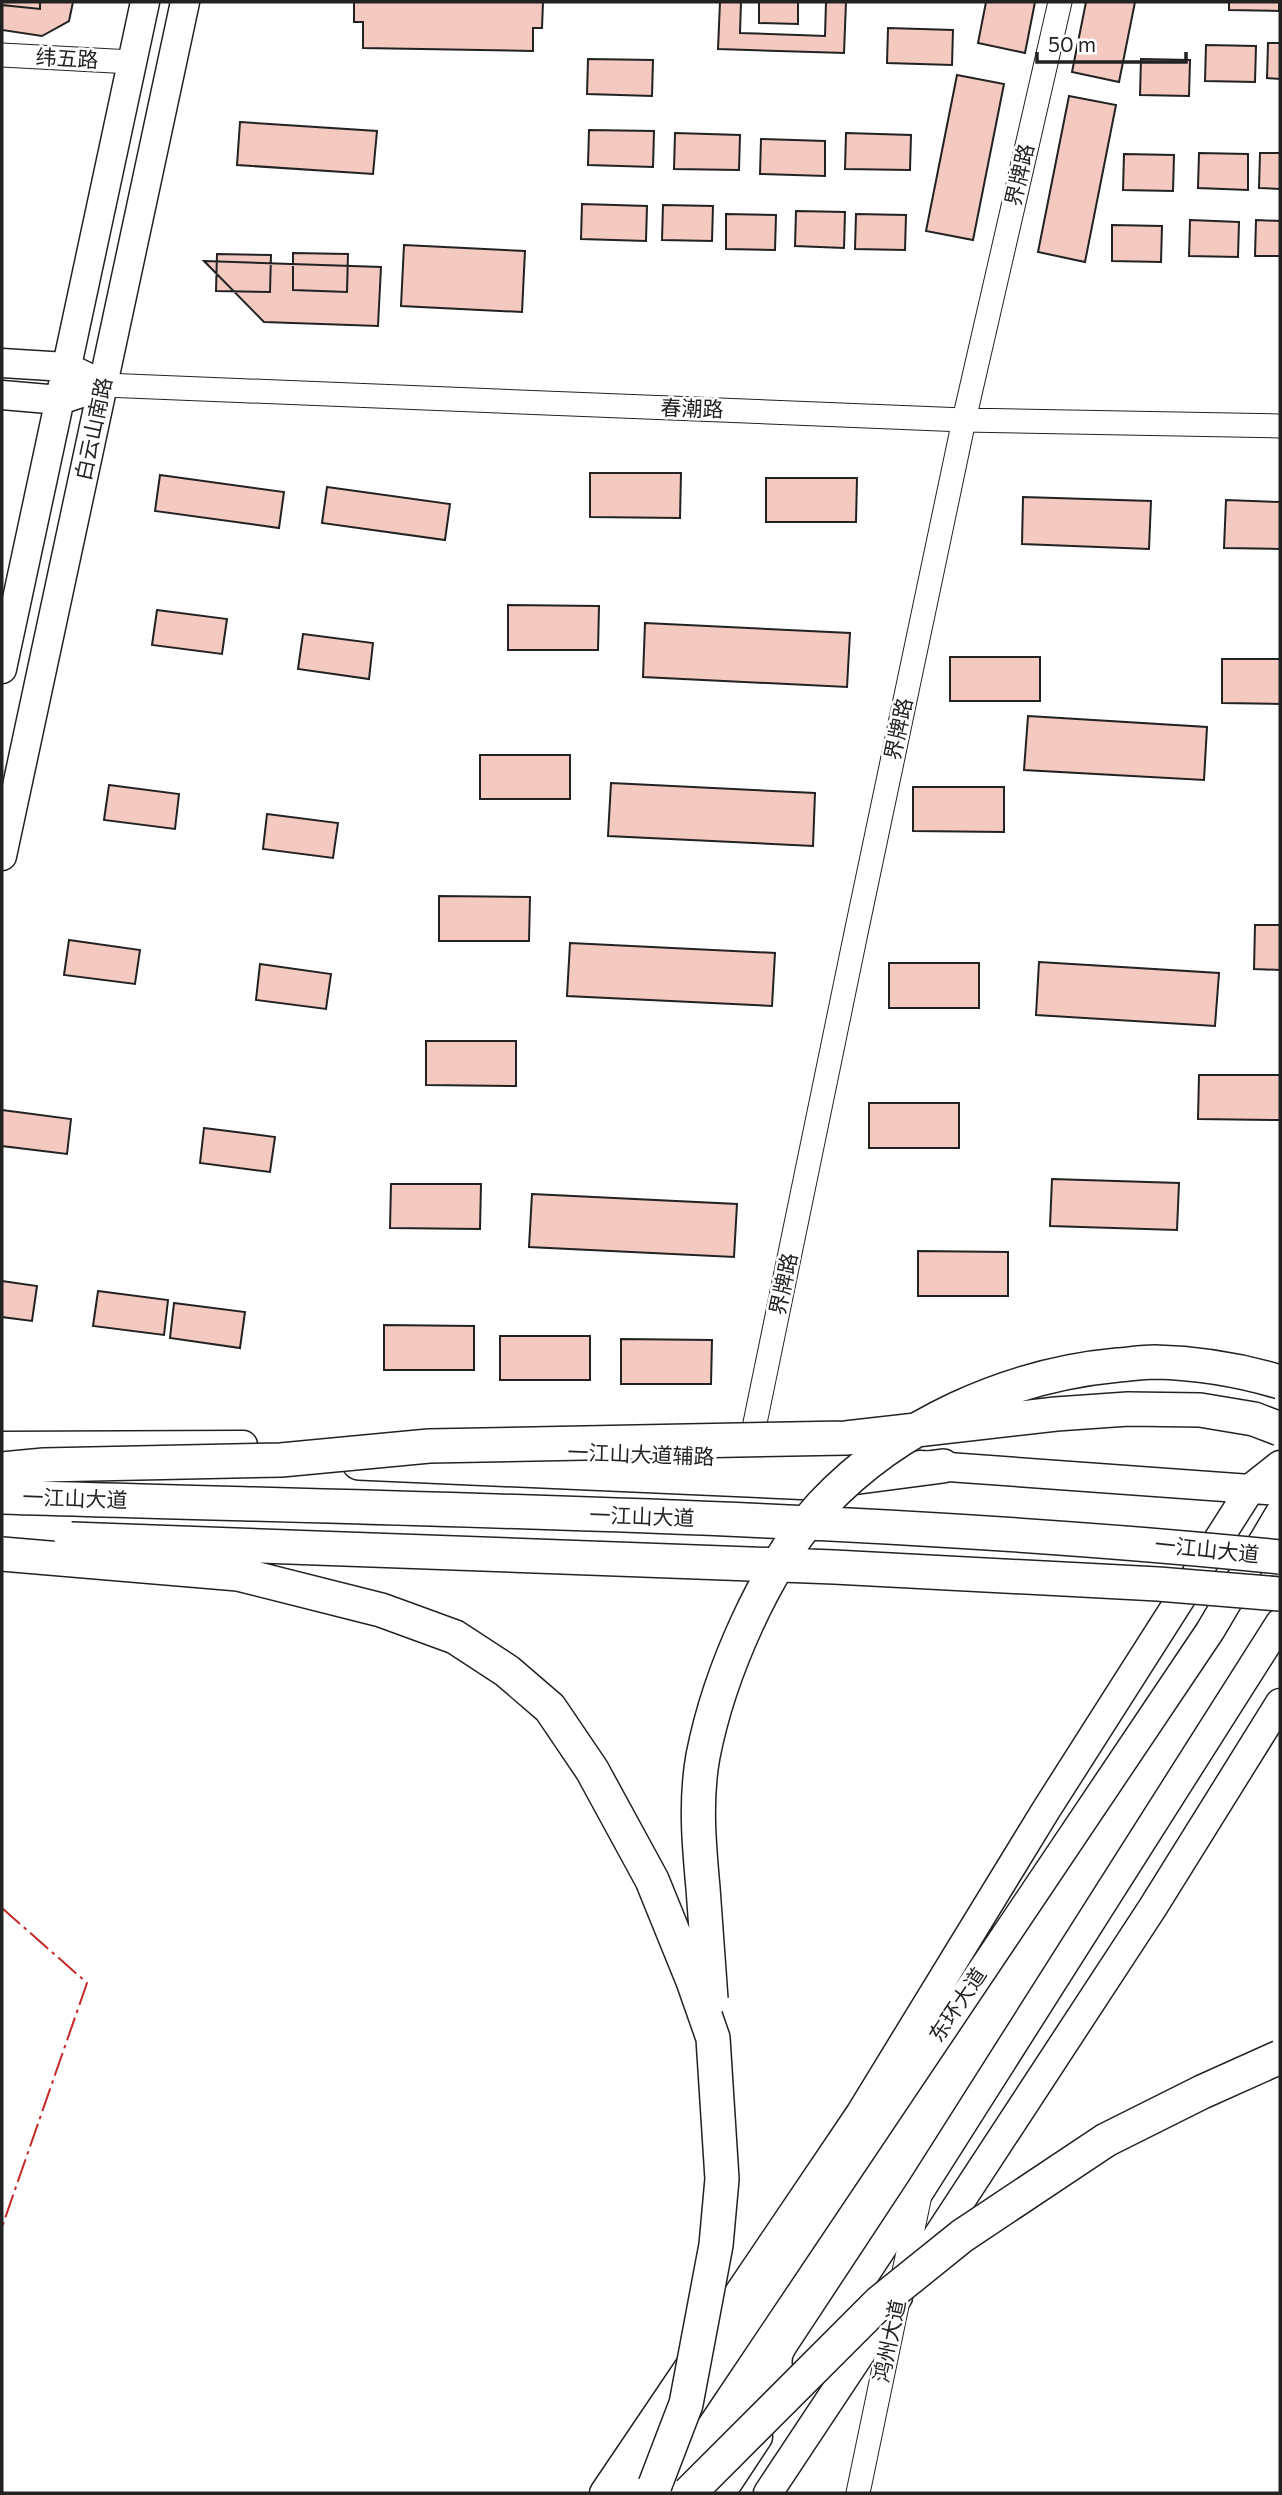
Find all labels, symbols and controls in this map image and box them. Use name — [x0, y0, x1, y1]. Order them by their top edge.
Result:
scale bar — [1037, 21, 1186, 65]
text: 50 m — [1048, 31, 1096, 56]
street label: 纬五路 — [35, 43, 99, 72]
street label: 界牌路 — [999, 141, 1038, 208]
street label: 白云山南路 — [69, 375, 116, 483]
street label: 春潮路 — [660, 394, 724, 421]
street label: 界牌路 — [879, 695, 916, 762]
street label: 界牌路 — [764, 1250, 801, 1317]
street label: 一江山大道辅路 — [567, 1438, 715, 1469]
street label: 一江山大道 — [22, 1483, 128, 1512]
street label: 一江山大道 — [589, 1501, 695, 1530]
street label: 一江山大道 — [1154, 1531, 1261, 1566]
street label: 东环大道 — [923, 1962, 991, 2046]
street label: 鸿州大道 — [868, 2297, 909, 2384]

